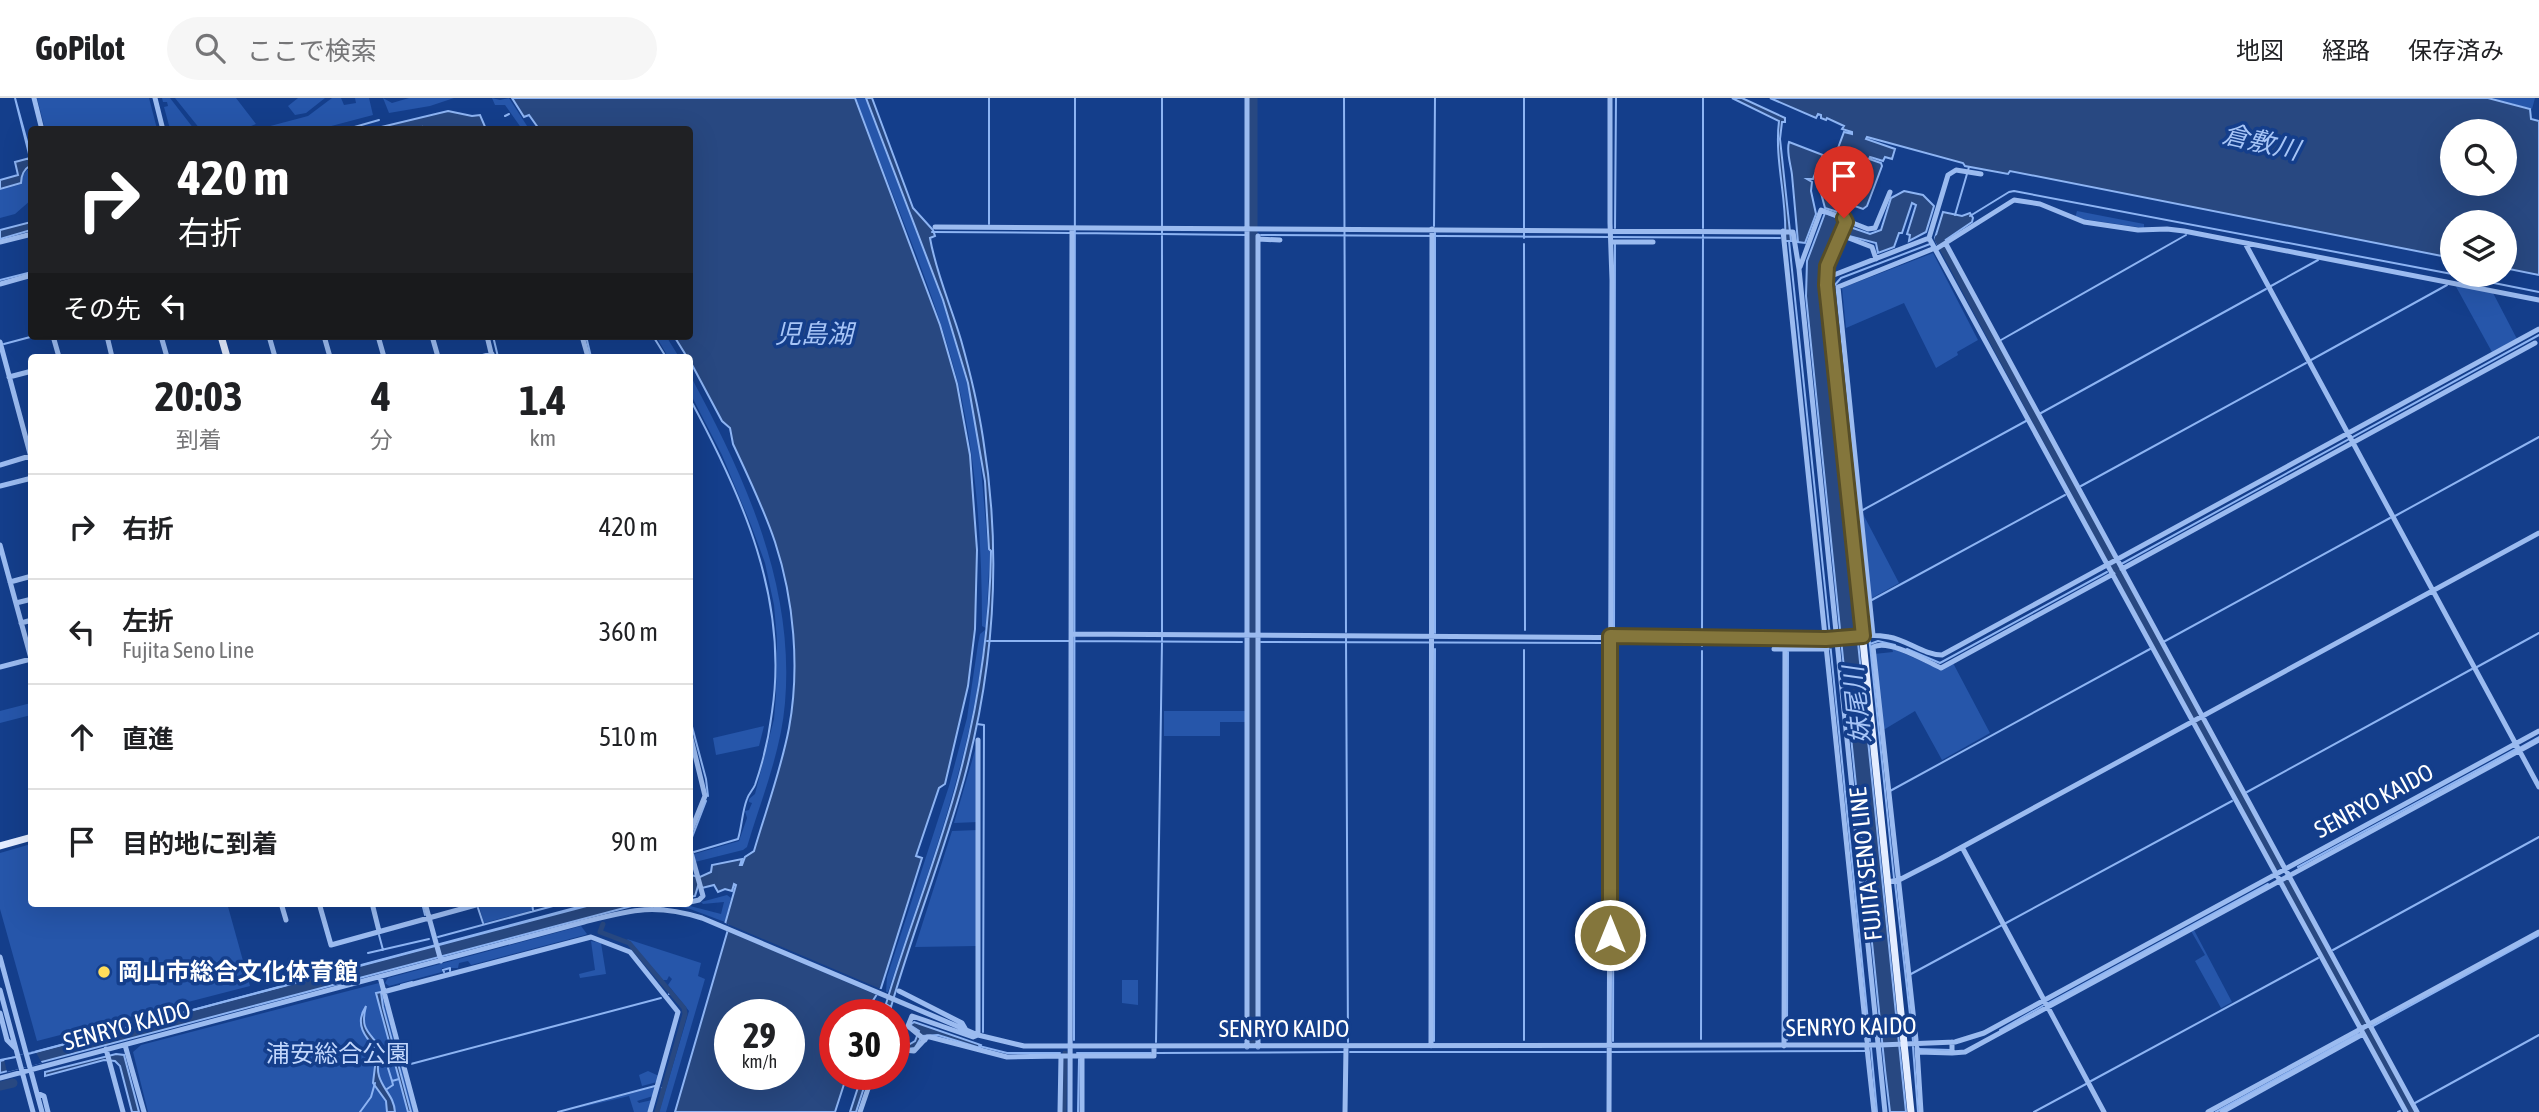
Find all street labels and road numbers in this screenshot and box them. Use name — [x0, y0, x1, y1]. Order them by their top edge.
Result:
street label: SENRYO KAIDO — [2310, 758, 2438, 843]
street label: FUJITA SENO LINE — [1844, 786, 1887, 942]
street label: SENRYO KAIDO — [60, 996, 193, 1055]
street label: SENRYO KAIDO — [1785, 1012, 1917, 1041]
street label: SENRYO KAIDO — [1219, 1015, 1349, 1042]

